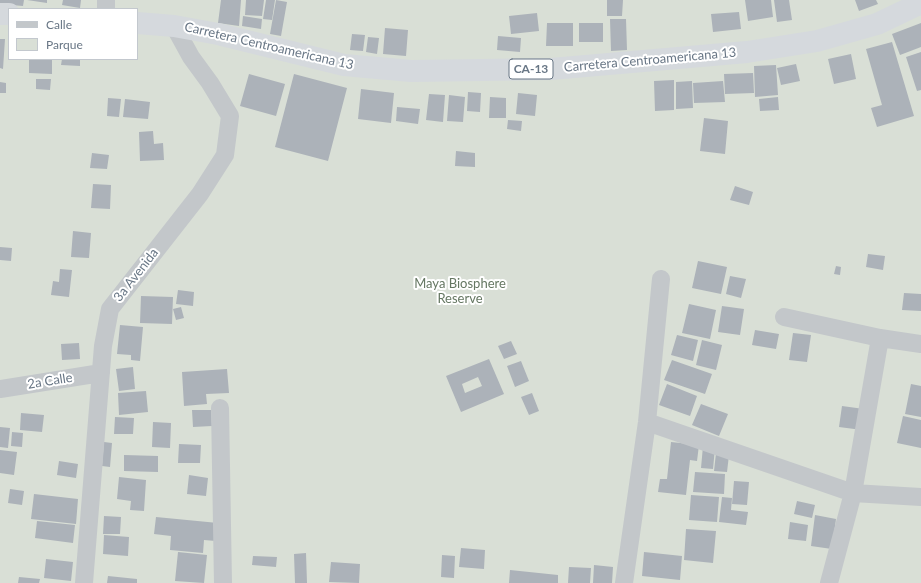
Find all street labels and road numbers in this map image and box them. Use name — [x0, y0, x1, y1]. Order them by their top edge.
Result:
street label: Carretera Centroamericana 13 — [183, 19, 355, 73]
street label: Carretera Centroamericana 13 — [563, 45, 737, 75]
road number: CA-13 — [509, 59, 553, 79]
street label: 3a Avenida — [110, 245, 162, 305]
street label: 2a Calle — [26, 370, 74, 392]

